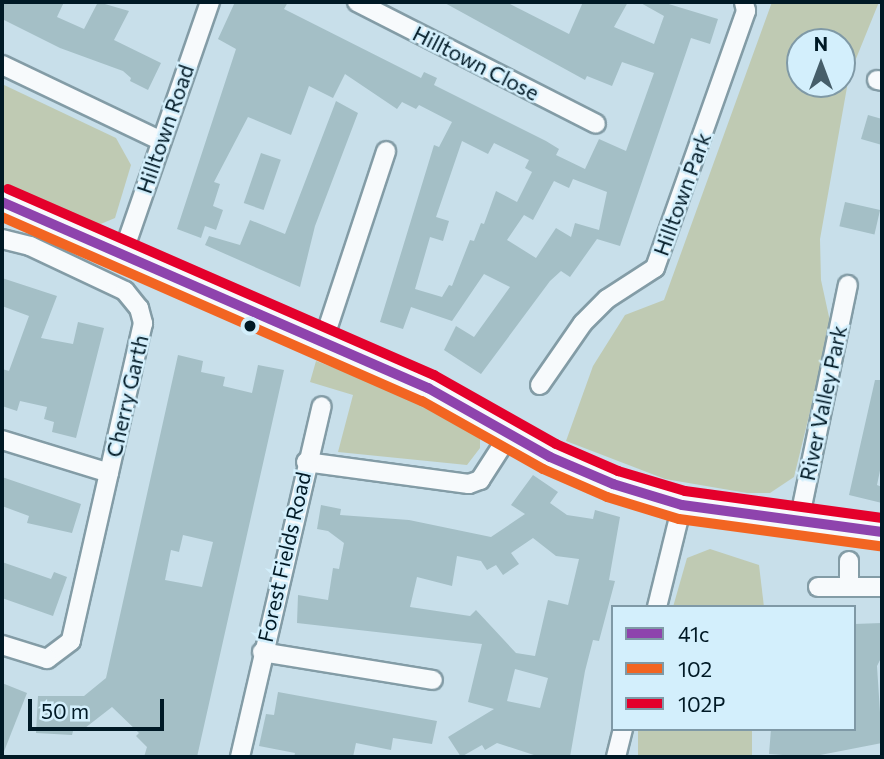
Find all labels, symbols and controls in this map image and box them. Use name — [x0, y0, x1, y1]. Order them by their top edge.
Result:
street label: Hilltown Close — [409, 20, 543, 106]
north arrow — [786, 28, 856, 98]
text: N — [814, 32, 828, 55]
street label: Hilltown Road — [131, 61, 199, 197]
street label: Hilltown Park — [648, 129, 716, 259]
unlabelled marker — [243, 319, 257, 333]
street label: River Valley Park — [794, 323, 852, 483]
street label: Cherry Garth — [101, 332, 153, 460]
street label: Forest Fields Road — [252, 469, 316, 645]
legend — [611, 605, 856, 731]
text: 41c — [678, 621, 709, 646]
text: 102 — [678, 656, 712, 681]
scale bar — [32, 686, 168, 730]
text: 102P — [678, 691, 725, 716]
text: 50 m — [41, 698, 89, 723]

